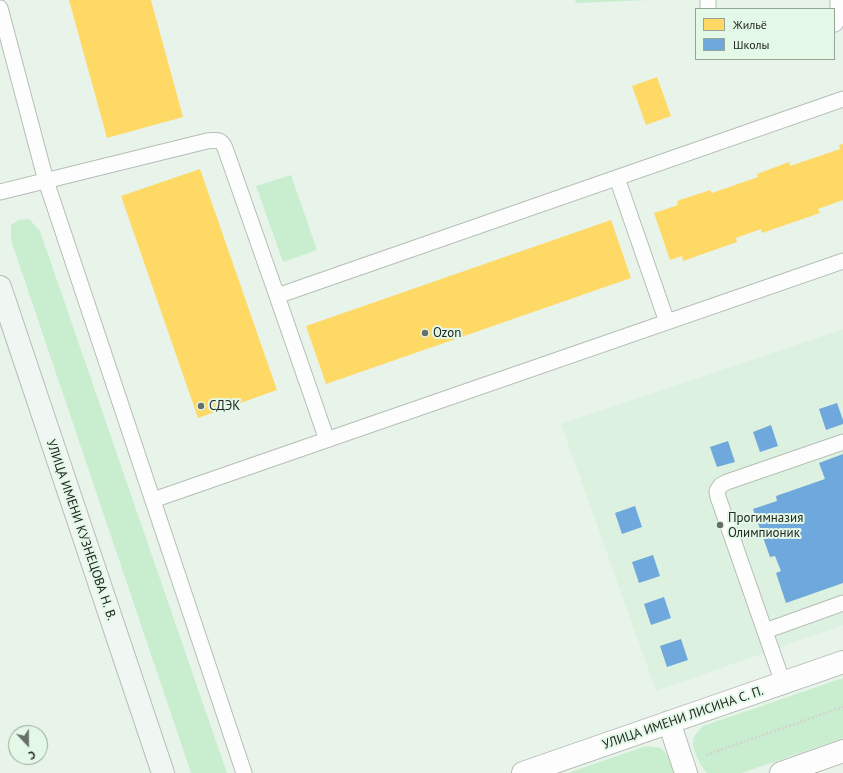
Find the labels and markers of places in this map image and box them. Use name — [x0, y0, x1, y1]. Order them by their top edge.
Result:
place label: Ozon — [433, 325, 461, 341]
marker: Ozon — [420, 328, 430, 338]
place label: СДЭК — [209, 398, 240, 414]
marker: СДЭК — [196, 401, 206, 411]
place label: Прогимназия Олимпионик — [728, 510, 803, 541]
marker: Прогимназия Олимпионик — [715, 520, 725, 530]

